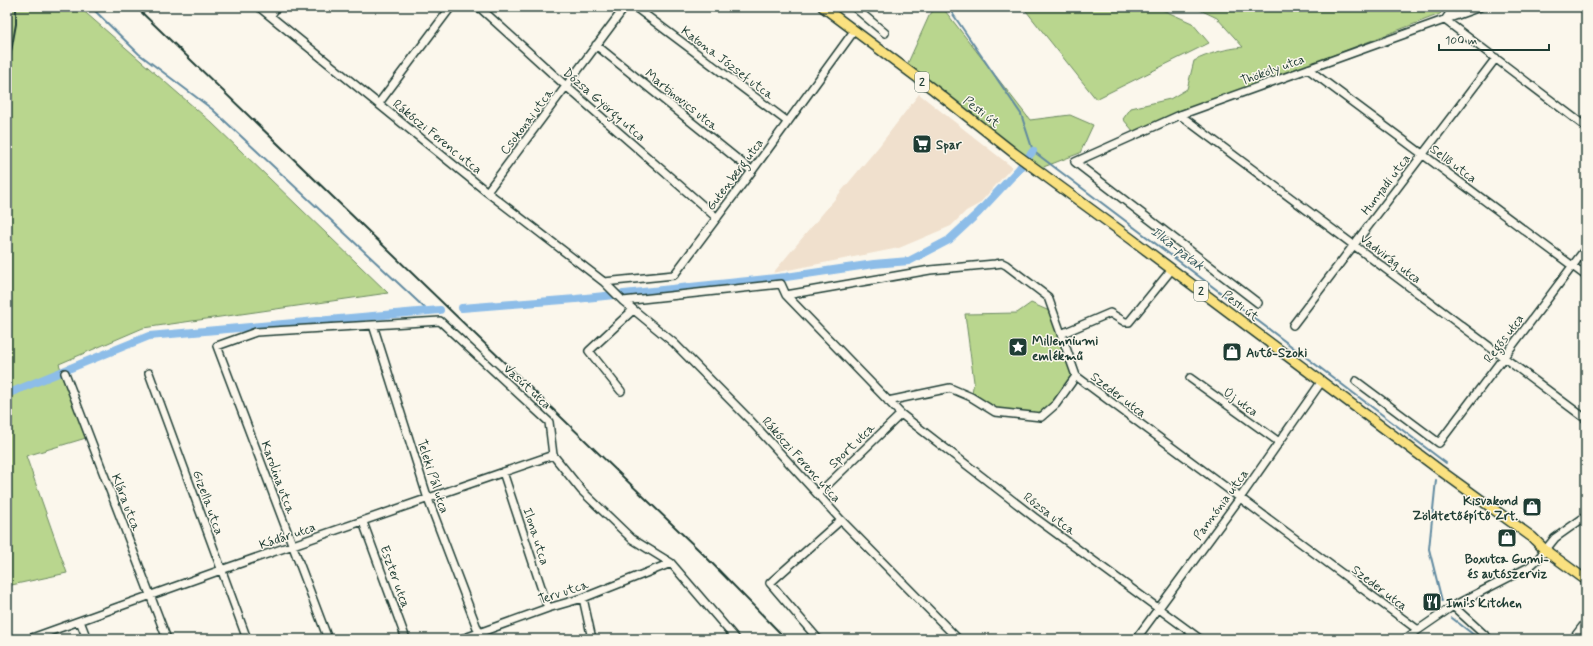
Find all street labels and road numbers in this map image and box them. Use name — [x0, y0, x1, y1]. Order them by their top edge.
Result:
street label: Katona József utca — [677, 23, 777, 104]
street label: Thököly utca — [1238, 51, 1307, 90]
street label: Dózsa György utca — [558, 64, 649, 147]
street label: Martinovics utca — [641, 66, 721, 135]
road number: 2 — [915, 72, 929, 92]
street label: Csokonai utca — [497, 85, 558, 158]
street label: Pesti út — [959, 93, 1003, 132]
street label: Rákóczi Ferenc utca — [389, 96, 485, 178]
street label: Gutenberg utca — [703, 136, 769, 215]
street label: Sellő utca — [1426, 141, 1480, 187]
street label: Hunyadi utca — [1358, 151, 1415, 219]
street label: Vadvirág utca — [1356, 231, 1424, 288]
road number: 2 — [1194, 281, 1208, 301]
street label: Pesti út — [1218, 287, 1262, 326]
street label: Regős utca — [1480, 311, 1530, 368]
street label: Vasút utca — [499, 361, 555, 414]
street label: Szeder utca — [1087, 369, 1150, 422]
street label: Új utca — [1219, 384, 1261, 421]
street label: Rákóczi Ferenc utca — [758, 413, 844, 507]
street label: Sport utca — [825, 420, 879, 472]
street label: Teleki Pál utca — [413, 437, 453, 516]
street label: Karolina utca — [257, 439, 299, 517]
street label: Pannónia utca — [1190, 466, 1253, 544]
street label: Gizella utca — [188, 468, 227, 537]
street label: Klára utca — [107, 471, 144, 534]
street label: Rózsa utca — [1019, 489, 1079, 540]
street label: Ilona utca — [518, 506, 553, 567]
street label: Kádár utca — [257, 519, 318, 554]
street label: Eszter utca — [375, 543, 414, 610]
street label: Szeder utca — [1348, 562, 1411, 615]
street label: Terv utca — [536, 576, 591, 609]

